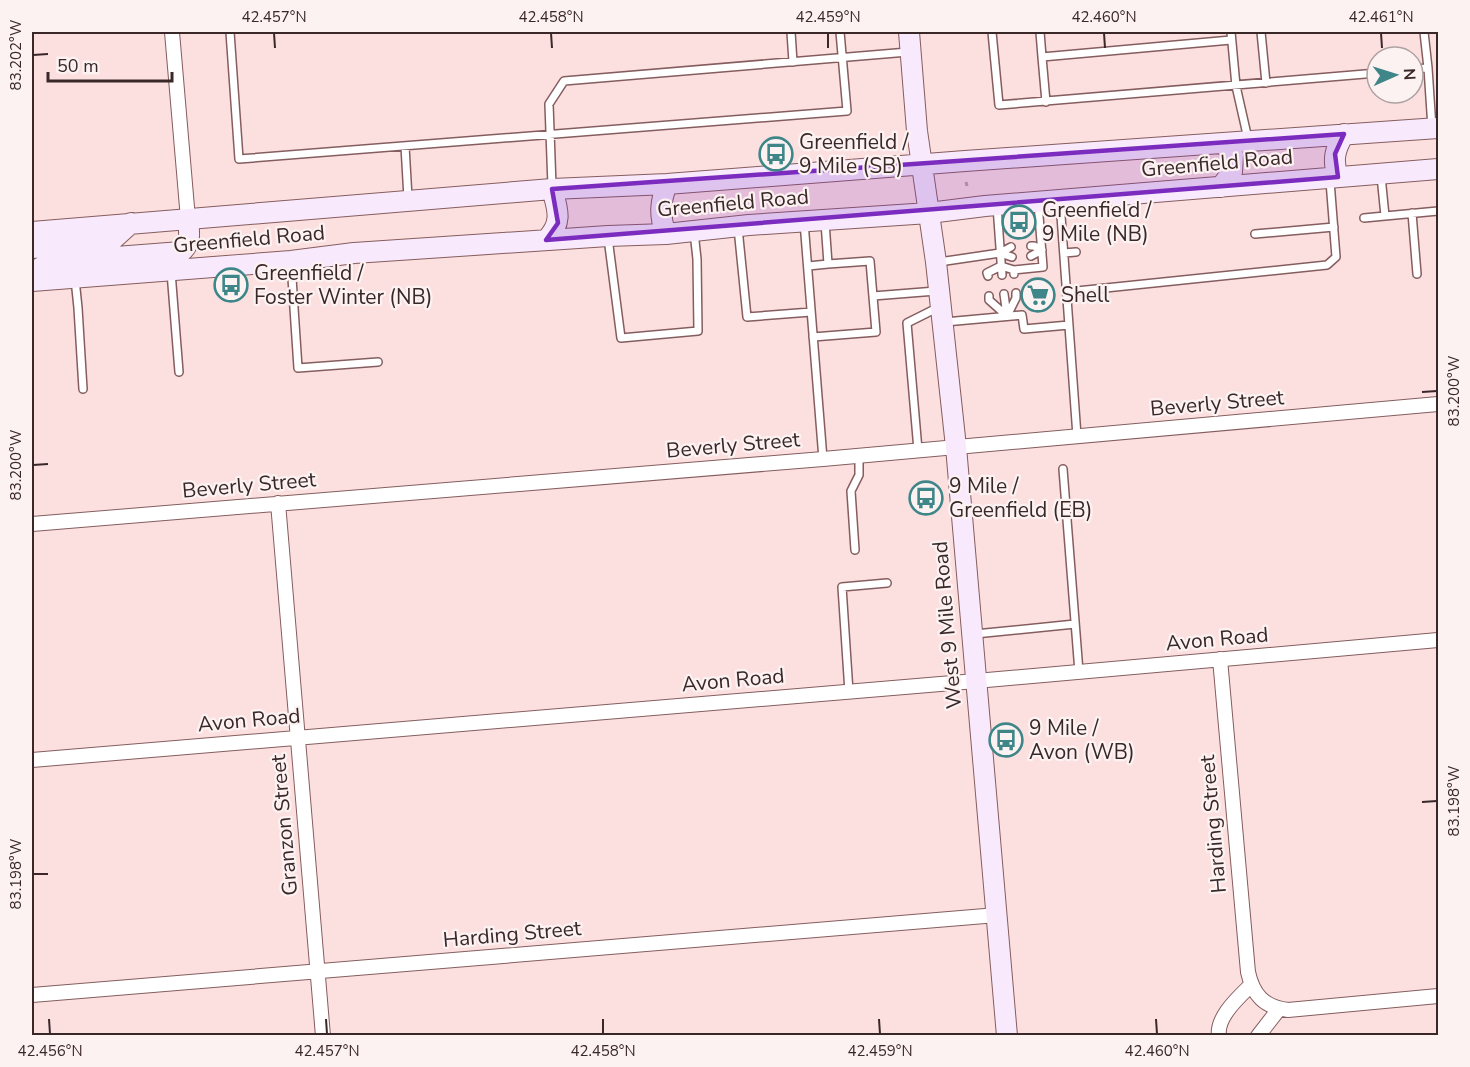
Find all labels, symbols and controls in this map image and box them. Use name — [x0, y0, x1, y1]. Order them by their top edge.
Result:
text: 42.457°N — [241, 7, 307, 27]
text: 42.458°N — [518, 7, 584, 27]
text: 42.459°N — [795, 7, 861, 27]
text: 42.460°N — [1071, 7, 1137, 27]
text: 42.461°N — [1348, 7, 1414, 27]
text: 83.202°W — [6, 19, 26, 90]
scale bar — [48, 45, 172, 83]
north arrow — [1365, 45, 1425, 105]
text: 50 m — [57, 54, 99, 78]
text: N — [1398, 68, 1420, 81]
place label: Greenfield / 9 Mile (SB) — [799, 128, 910, 180]
bus stop icon: Greenfield / 9 Mile (SB) — [758, 136, 794, 172]
street label: Greenfield Road — [1140, 142, 1294, 184]
street label: Greenfield Road — [656, 182, 810, 224]
place label: Greenfield / 9 Mile (NB) — [1042, 196, 1153, 248]
bus stop icon: Greenfield / 9 Mile (NB) — [1001, 204, 1037, 240]
street label: Greenfield Road — [172, 218, 326, 260]
place label: Greenfield / Foster Winter (NB) — [254, 259, 432, 311]
bus stop icon: Greenfield / Foster Winter (NB) — [213, 267, 249, 303]
supermarket icon: Shell — [1020, 277, 1056, 313]
place label: Shell — [1061, 281, 1110, 309]
text: 83.200°W — [1444, 355, 1464, 426]
street label: Beverly Street — [1149, 383, 1286, 423]
street label: Beverly Street — [665, 425, 802, 465]
text: 83.200°W — [6, 429, 26, 500]
street label: Beverly Street — [181, 465, 318, 505]
place label: 9 Mile / Greenfield (EB) — [949, 472, 1092, 524]
bus stop icon: 9 Mile / Greenfield (EB) — [908, 480, 944, 516]
street label: West 9 Mile Road — [926, 540, 968, 710]
street label: Avon Road — [1164, 621, 1270, 657]
street label: Avon Road — [680, 662, 786, 698]
street label: Avon Road — [196, 702, 302, 738]
place label: 9 Mile / Avon (WB) — [1029, 714, 1135, 766]
bus stop icon: 9 Mile / Avon (WB) — [988, 722, 1024, 758]
street label: Granzon Street — [264, 753, 304, 897]
street label: Harding Street — [1193, 753, 1233, 894]
text: 83.198°W — [1444, 765, 1464, 836]
text: 83.198°W — [6, 838, 26, 909]
street label: Harding Street — [442, 914, 583, 954]
text: 42.456°N — [17, 1041, 83, 1061]
text: 42.457°N — [294, 1041, 360, 1061]
text: 42.458°N — [570, 1041, 636, 1061]
text: 42.459°N — [847, 1041, 913, 1061]
text: 42.460°N — [1124, 1041, 1190, 1061]

